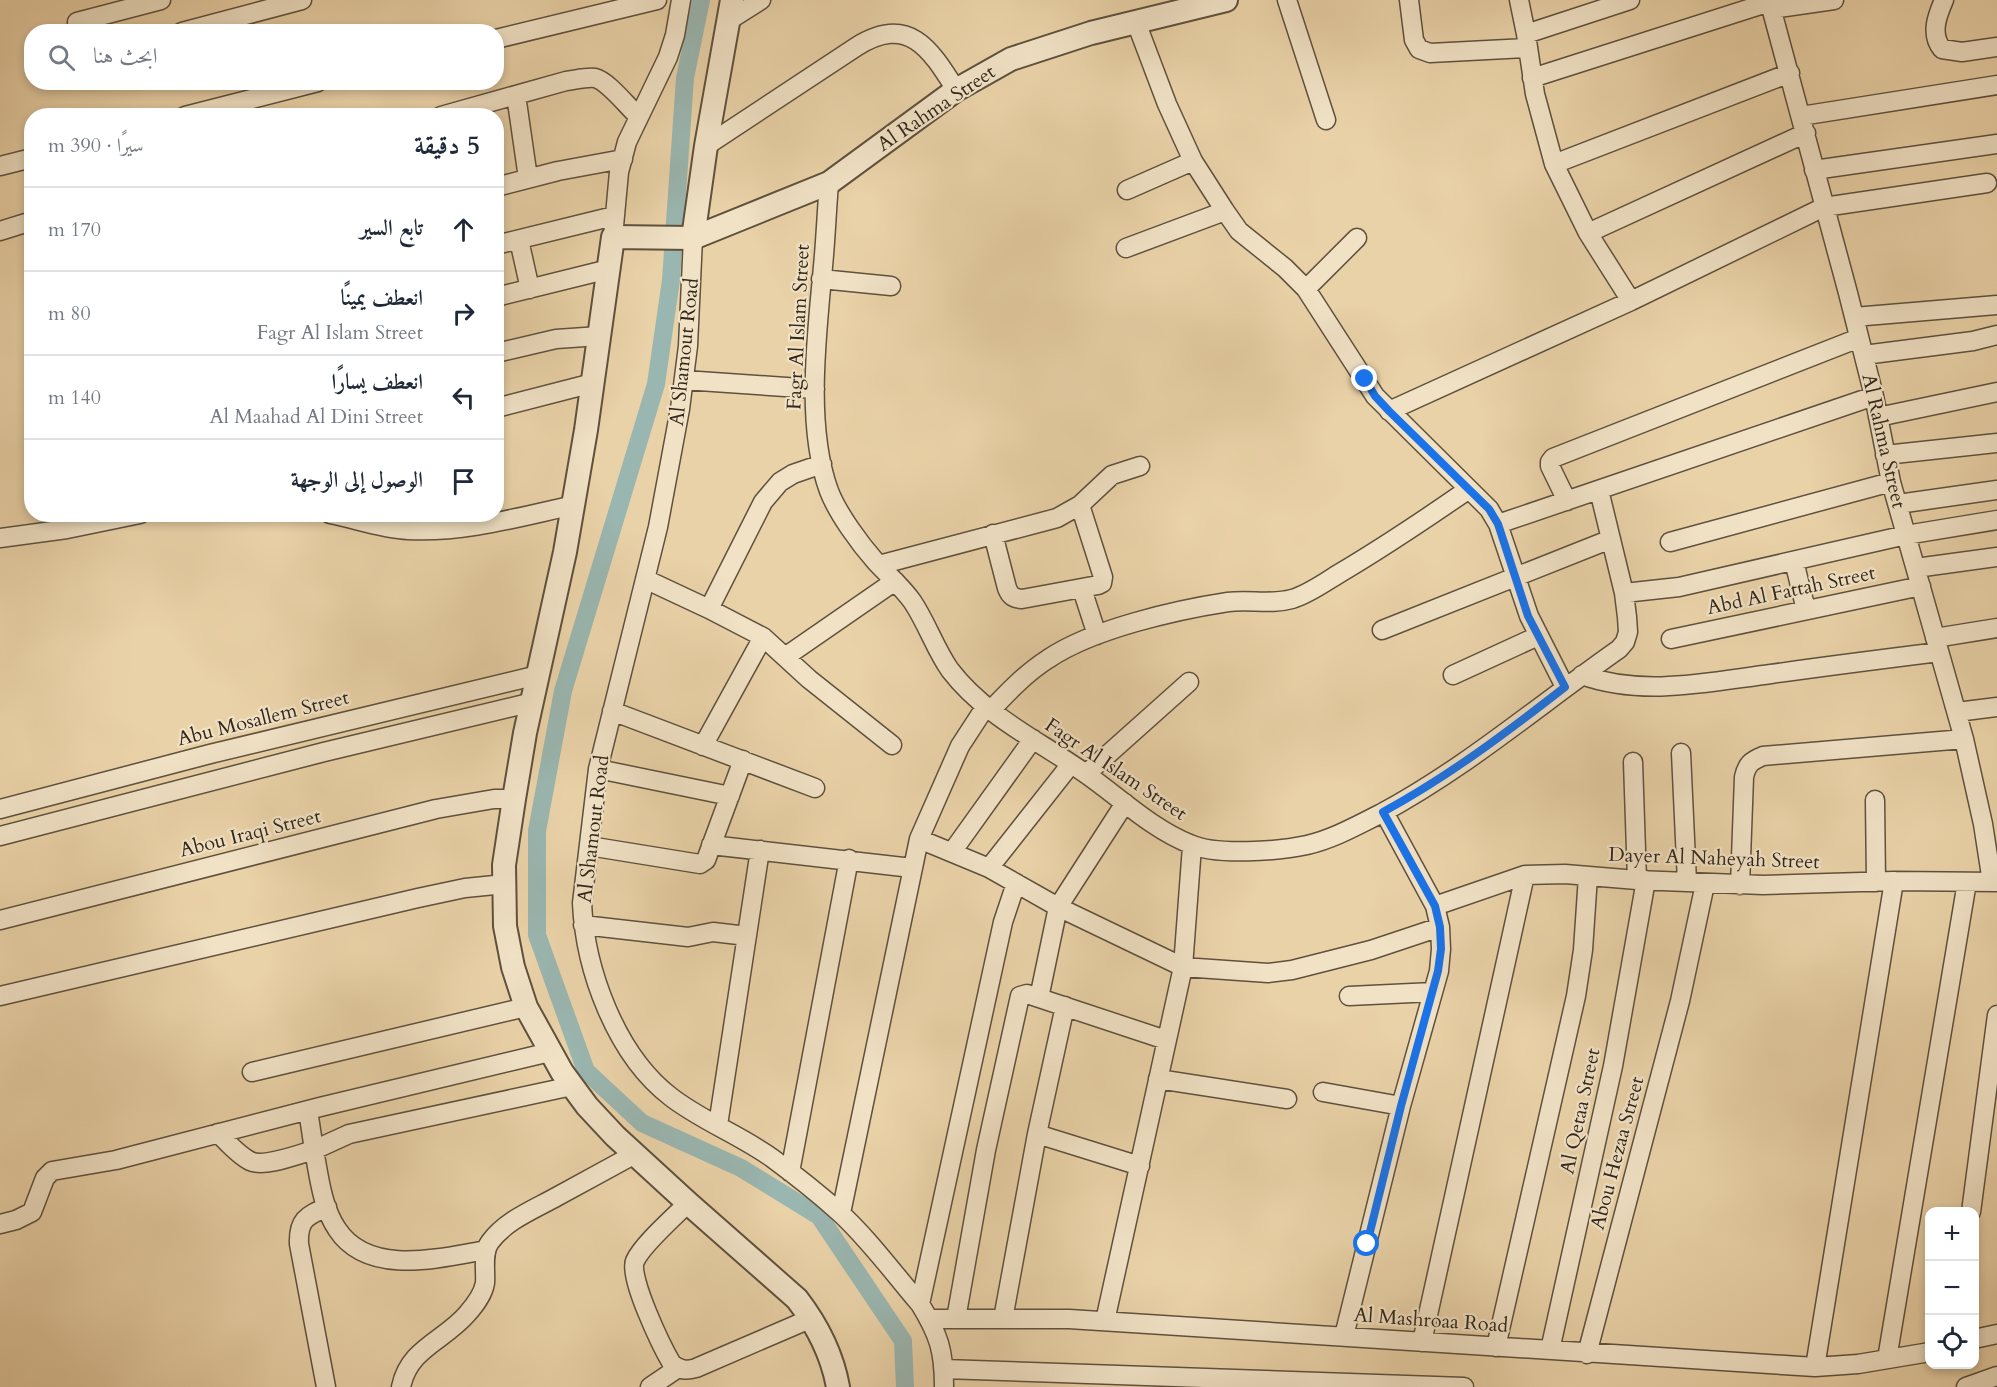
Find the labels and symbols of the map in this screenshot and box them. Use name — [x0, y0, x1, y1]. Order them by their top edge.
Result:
street label: Al Rahma Street — [872, 58, 1001, 158]
street label: Fagr Al Islam Street — [780, 243, 816, 411]
street label: Al Shamout Road — [663, 276, 705, 427]
route end — [1351, 365, 1377, 391]
street label: Al Rahma Street — [1855, 371, 1913, 512]
street label: Abd Al Fattah Street — [1704, 559, 1878, 621]
street label: Abu Mosallem Street — [174, 683, 352, 752]
street label: Fagr Al Islam Street — [1040, 711, 1193, 827]
street label: Al Shamout Road — [571, 753, 616, 904]
street label: Abou Iraqi Street — [177, 802, 324, 864]
street label: Dayer Al Naheyah Street — [1608, 841, 1821, 875]
street label: Al Qetaa Street — [1553, 1045, 1607, 1176]
street label: Abou Hezaa Street — [1584, 1073, 1651, 1233]
route start — [1353, 1230, 1379, 1256]
street label: Al Mashroaa Road — [1353, 1301, 1509, 1339]

